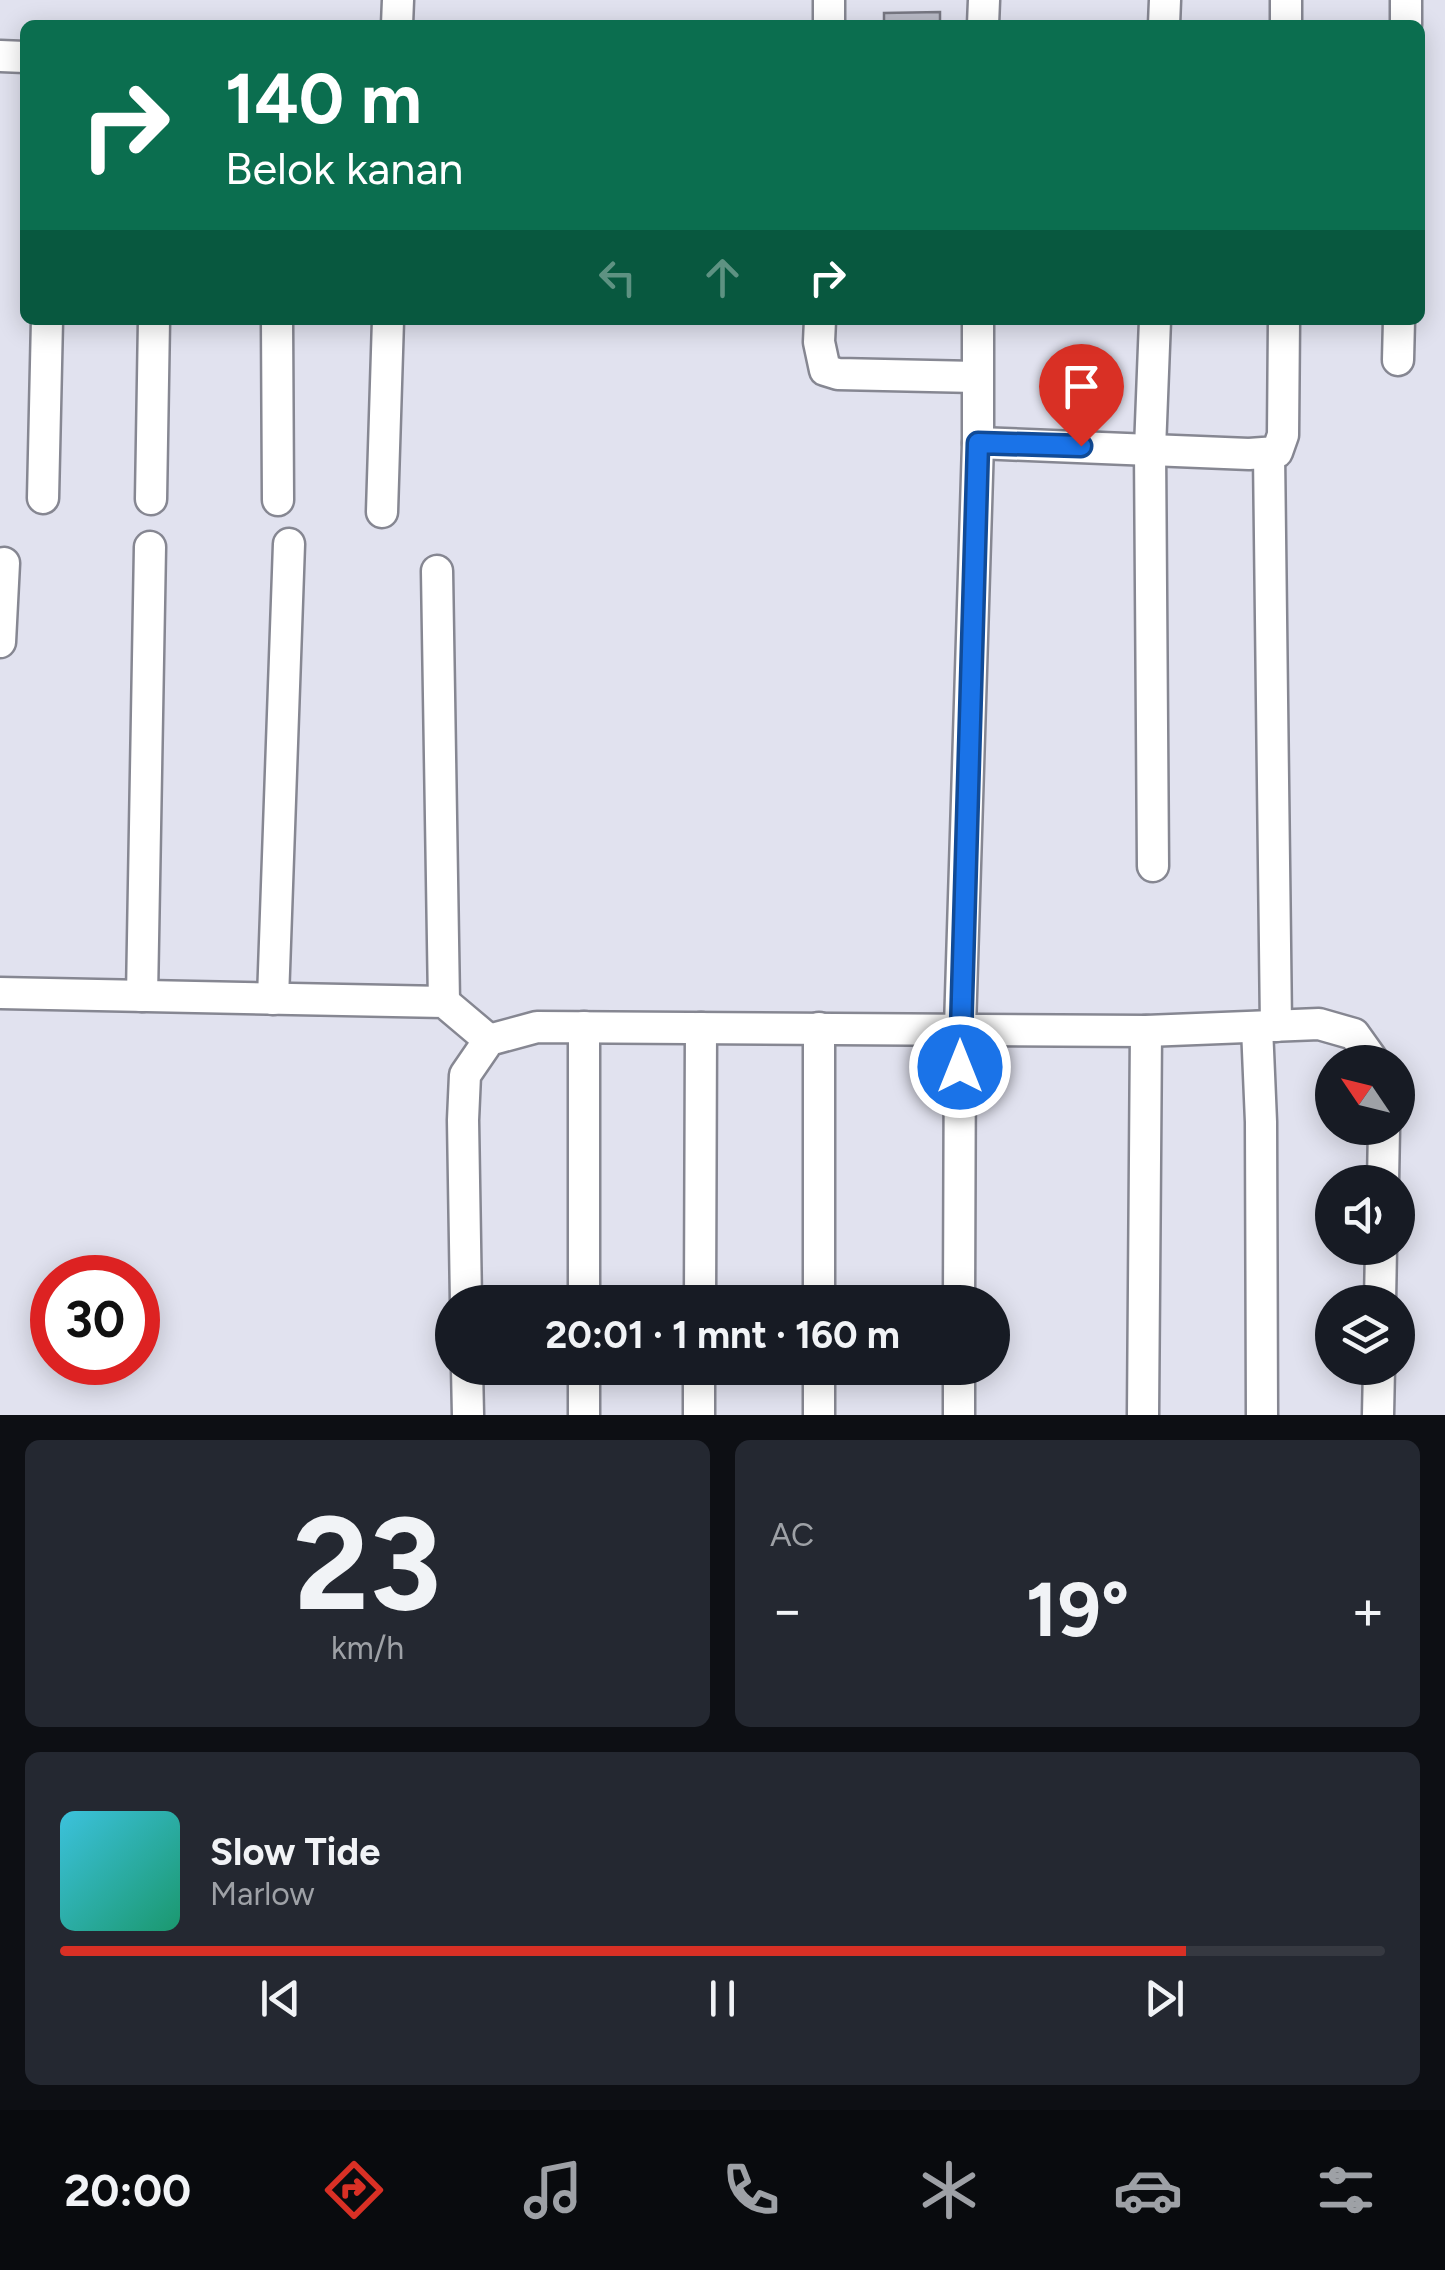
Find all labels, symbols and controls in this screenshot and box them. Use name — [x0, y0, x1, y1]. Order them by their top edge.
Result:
text: 140 m — [225, 56, 422, 141]
icon: right — [60, 60, 190, 190]
text: Belok kanan — [225, 141, 463, 195]
icon: left — [590, 250, 645, 305]
icon: ahead — [695, 250, 750, 305]
icon: right — [800, 250, 855, 305]
pin — [1039, 344, 1124, 447]
icon: arrive — [1054, 359, 1109, 414]
position arrow — [908, 1015, 1012, 1119]
north arrow — [1315, 1045, 1415, 1145]
map controls — [1315, 1045, 1415, 1385]
button: sound — [1315, 1165, 1415, 1265]
speed limit sign: 30 — [30, 1255, 160, 1385]
button: layers — [1315, 1285, 1415, 1385]
text: 20:01 · 1 mnt · 160 m — [545, 1312, 900, 1358]
text: 23 — [294, 1486, 441, 1642]
text: AC — [770, 1516, 814, 1554]
text: 19° — [1026, 1565, 1129, 1655]
text: − — [770, 1577, 804, 1643]
text: + — [1351, 1577, 1385, 1643]
text: km/h — [331, 1629, 404, 1667]
text: Slow Tide — [210, 1829, 380, 1875]
text: Marlow — [210, 1875, 314, 1913]
icon: previous — [253, 1971, 308, 2026]
icon: pause — [695, 1971, 750, 2026]
icon: next — [1137, 1971, 1192, 2026]
icon: directions — [319, 2155, 389, 2225]
icon: music — [518, 2155, 588, 2225]
icon: phone — [716, 2155, 786, 2225]
icon: climate — [914, 2155, 984, 2225]
icon: car — [1113, 2155, 1183, 2225]
icon: filters — [1311, 2155, 1381, 2225]
text: 20:00 — [64, 2163, 191, 2217]

